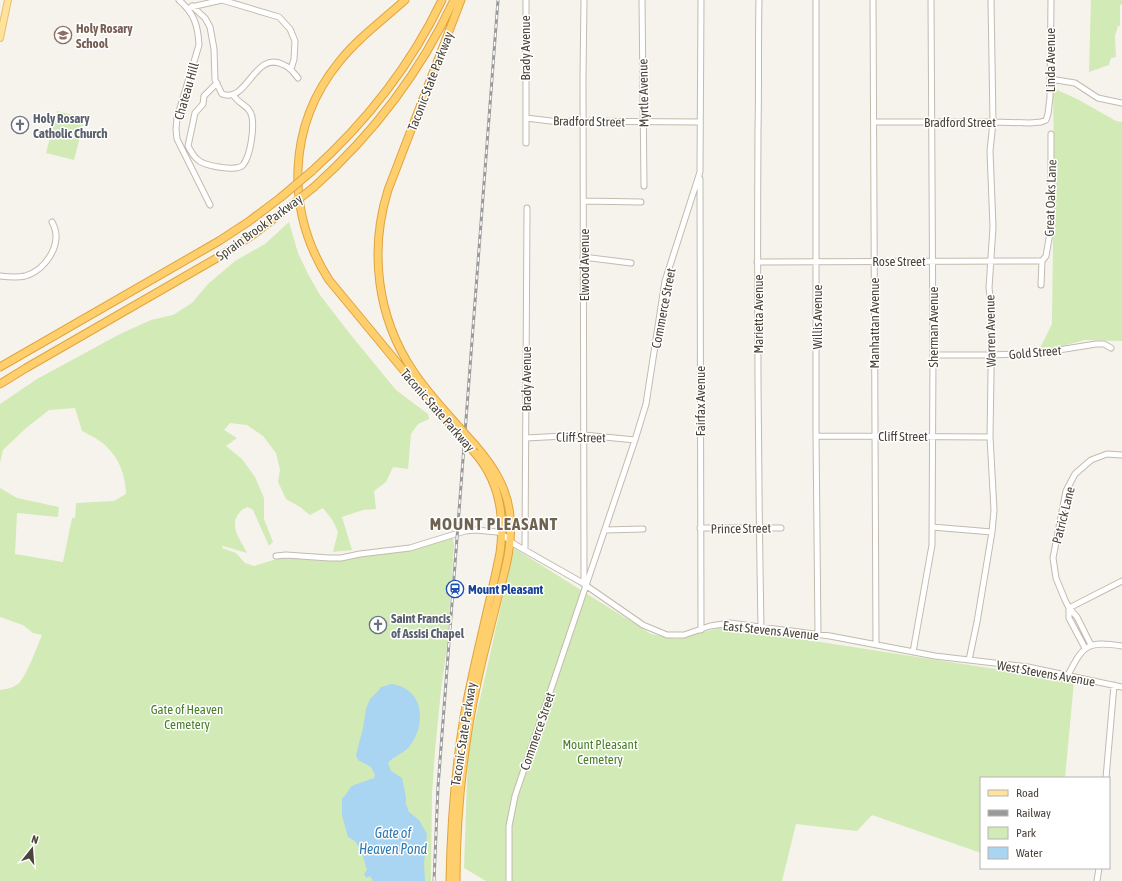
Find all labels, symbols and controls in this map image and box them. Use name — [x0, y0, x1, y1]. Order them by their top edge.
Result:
street label: Brady Avenue — [518, 15, 533, 81]
place label: Holy Rosary School — [76, 21, 133, 51]
school or university icon: Holy Rosary School — [53, 25, 73, 45]
street label: Linda Avenue — [1043, 28, 1058, 92]
street label: Taconic State Parkway — [405, 29, 457, 133]
street label: Myrtle Avenue — [635, 59, 652, 127]
street label: Chateau Hill — [171, 60, 202, 122]
place label: Holy Rosary Catholic Church — [33, 111, 107, 141]
street label: Bradford Street — [553, 113, 625, 130]
church icon: Holy Rosary Catholic Church — [10, 115, 30, 135]
street label: Bradford Street — [924, 115, 996, 130]
street label: Great Oaks Lane — [1042, 159, 1059, 237]
street label: Sprain Brook Parkway — [213, 191, 306, 264]
street label: Elwood Avenue — [577, 229, 592, 301]
street label: Rose Street — [872, 254, 926, 269]
street label: Commerce Street — [648, 266, 679, 349]
street label: Marietta Avenue — [751, 275, 766, 353]
street label: Manhattan Avenue — [867, 277, 882, 369]
street label: Willis Avenue — [810, 285, 825, 349]
street label: Sherman Avenue — [926, 286, 941, 367]
street label: Warren Avenue — [982, 294, 999, 367]
street label: Gold Street — [1008, 343, 1062, 362]
street label: Brady Avenue — [519, 346, 534, 412]
street label: Taconic State Parkway — [398, 366, 478, 455]
street label: Fairfax Avenue — [693, 366, 708, 436]
street label: Cliff Street — [878, 429, 928, 444]
street label: Cliff Street — [556, 430, 606, 445]
street label: Patrick Lane — [1049, 485, 1078, 545]
district label: MOUNT PLEASANT — [430, 514, 558, 534]
street label: Prince Street — [711, 520, 772, 537]
station icon: Mount Pleasant — [445, 579, 465, 599]
place label: Mount Pleasant — [468, 582, 544, 597]
place label: Saint Francis of Assisi Chapel — [391, 611, 465, 641]
church icon: Saint Francis of Assisi Chapel — [368, 615, 388, 635]
street label: East Stevens Avenue — [722, 618, 820, 643]
street label: West Stevens Avenue — [996, 657, 1096, 690]
street label: Taconic State Parkway — [448, 680, 479, 787]
street label: Commerce Street — [517, 690, 558, 772]
park label: Gate of Heaven Cemetery — [151, 702, 223, 732]
park label: Mount Pleasant Cemetery — [562, 737, 638, 767]
legend — [980, 777, 1110, 869]
text: Road — [1016, 786, 1039, 800]
text: Railway — [1016, 806, 1051, 820]
water label: Gate of Heaven Pond — [359, 825, 427, 857]
text: Park — [1016, 826, 1037, 840]
north arrow — [12, 829, 52, 869]
text: N — [30, 833, 40, 846]
text: Water — [1016, 846, 1043, 860]

